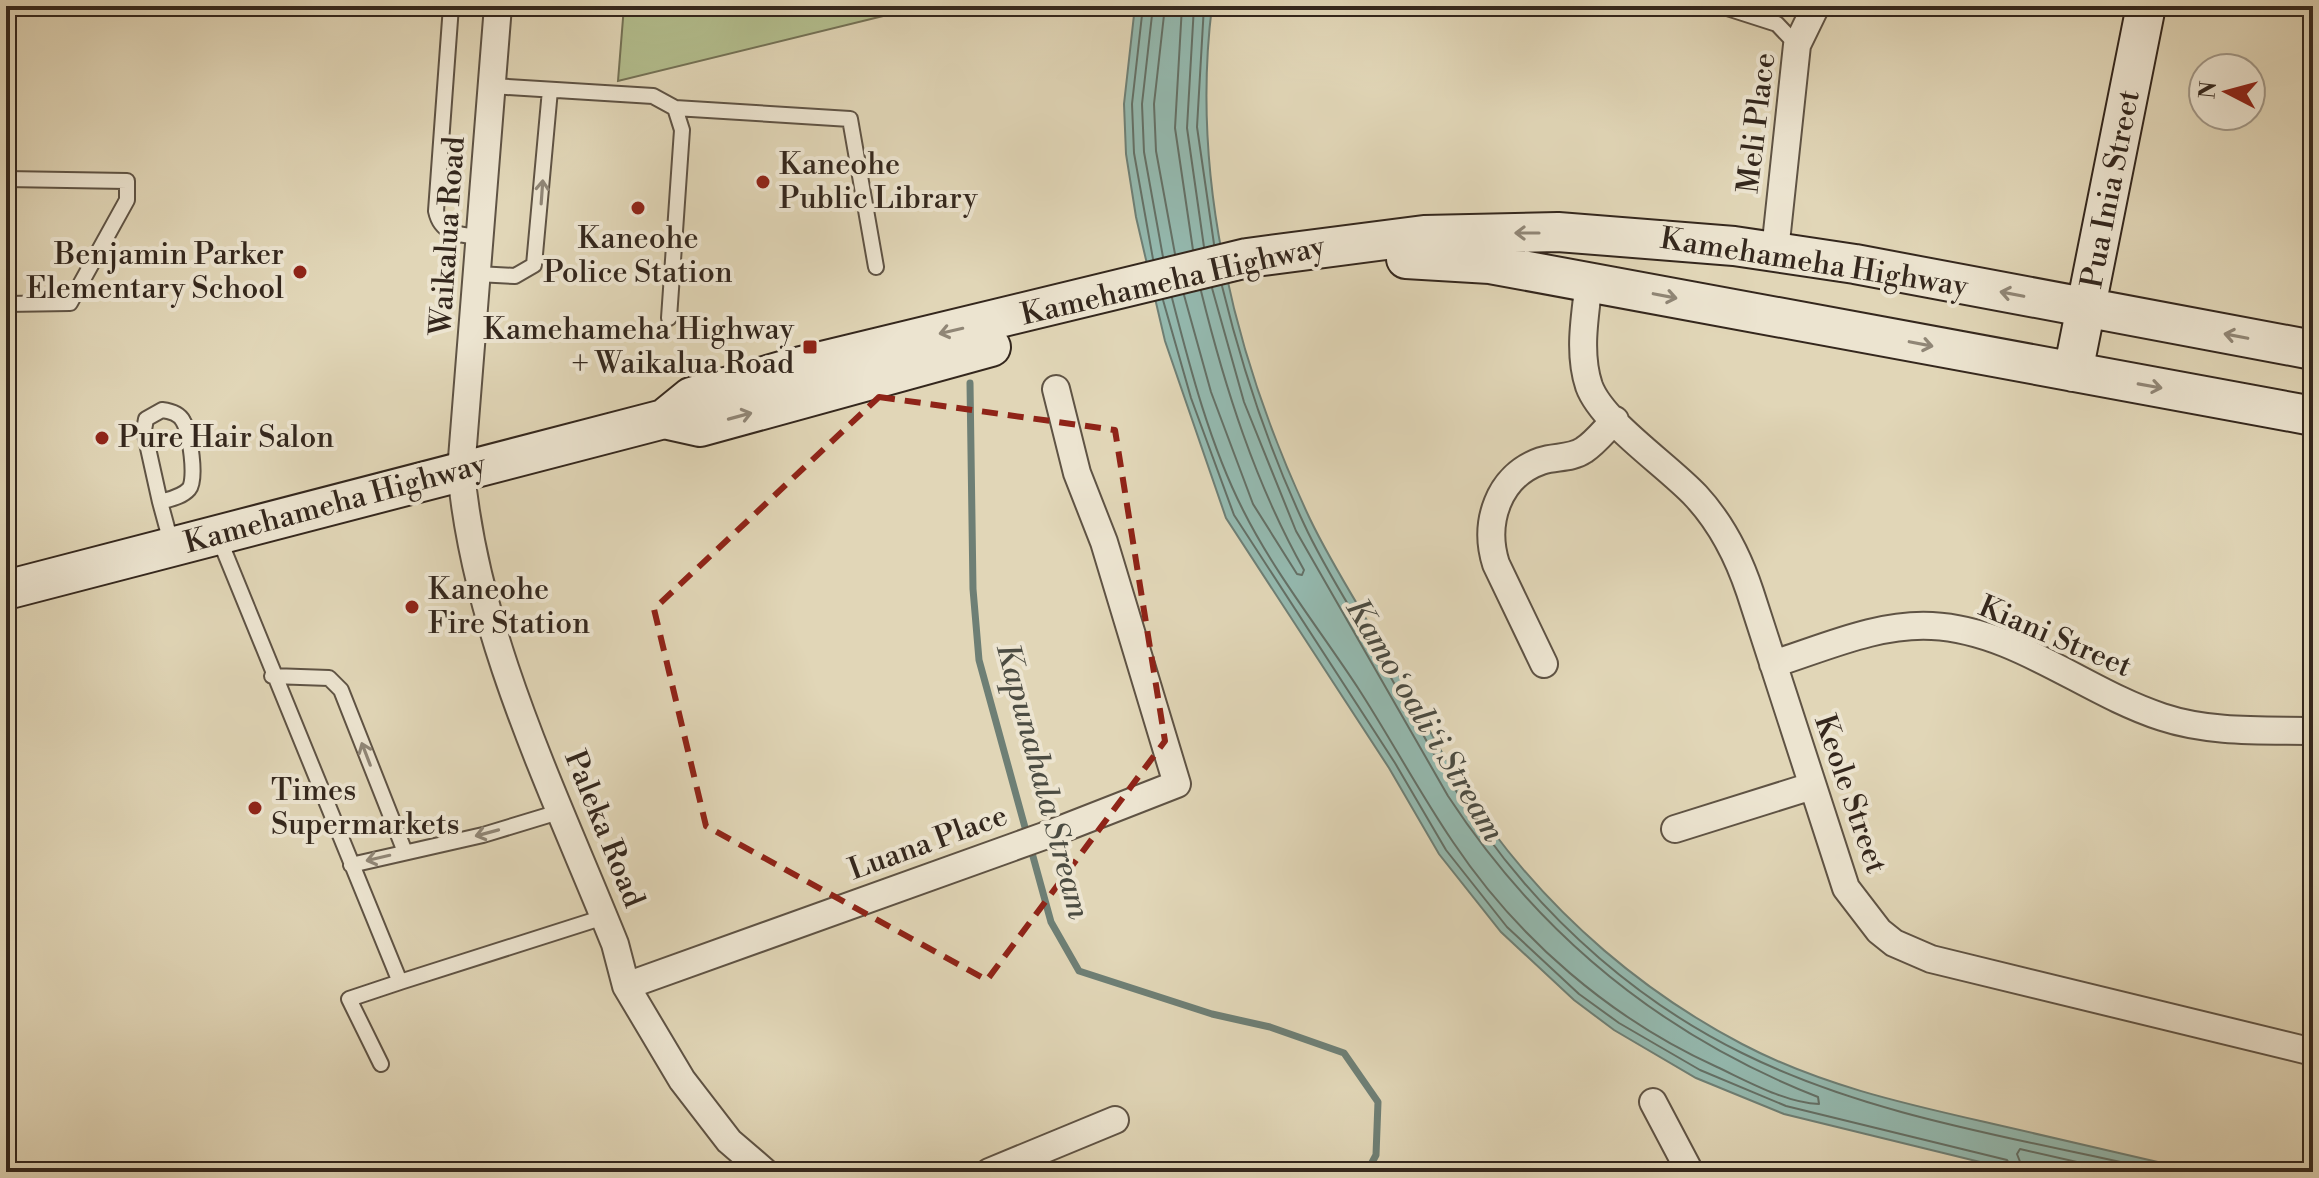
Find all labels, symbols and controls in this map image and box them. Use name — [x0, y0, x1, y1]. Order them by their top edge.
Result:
street label: Meli Place — [1730, 50, 1784, 196]
north arrow — [2187, 52, 2267, 132]
text: N — [2194, 79, 2223, 100]
street label: Pua Inia Street — [2073, 86, 2149, 291]
street label: Waikalua Road — [422, 135, 474, 338]
place label: Kaneohe Public Library — [779, 146, 978, 218]
marker: Kaneohe Public Library — [754, 173, 772, 191]
one-way arrow — [535, 179, 550, 206]
marker: Kaneohe Police Station — [629, 199, 647, 217]
place label: Kaneohe Police Station — [543, 220, 733, 292]
street label: Kamehameha Highway — [1657, 220, 1971, 306]
one-way arrow — [1514, 225, 1541, 240]
street label: Kamehameha Highway — [1017, 227, 1329, 334]
place label: Benjamin Parker Elementary School — [26, 236, 284, 308]
marker: Benjamin Parker Elementary School — [291, 263, 309, 281]
one-way arrow — [2000, 285, 2025, 300]
one-way arrow — [1652, 289, 1677, 304]
place label: Kamehameha Highway + Waikalua Road — [483, 311, 794, 383]
one-way arrow — [939, 324, 964, 339]
one-way arrow — [2224, 327, 2250, 342]
one-way arrow — [1908, 337, 1933, 352]
marker: Kamehameha Highway + Waikalua Road — [801, 338, 819, 356]
one-way arrow — [2137, 380, 2162, 395]
one-way arrow — [726, 408, 752, 423]
place label: Pure Hair Salon — [118, 419, 334, 457]
marker: Pure Hair Salon — [93, 429, 111, 447]
street label: Kamehameha Highway — [180, 445, 491, 563]
place label: Kaneohe Fire Station — [428, 571, 590, 643]
street label: Kiani Street — [1973, 588, 2138, 686]
water label: Kamoʻoaliʻi Stream — [1337, 591, 1514, 850]
marker: Kaneohe Fire Station — [403, 598, 421, 616]
water label: Kapunahala Stream — [987, 639, 1099, 924]
street label: Keole Street — [1805, 710, 1895, 879]
one-way arrow — [358, 742, 372, 767]
street label: Paleka Road — [555, 745, 653, 913]
place label: Times Supermarkets — [271, 772, 460, 844]
street label: Luana Place — [843, 797, 1013, 889]
marker: Times Supermarkets — [246, 799, 264, 817]
one-way arrow — [475, 826, 501, 841]
one-way arrow — [365, 852, 391, 867]

